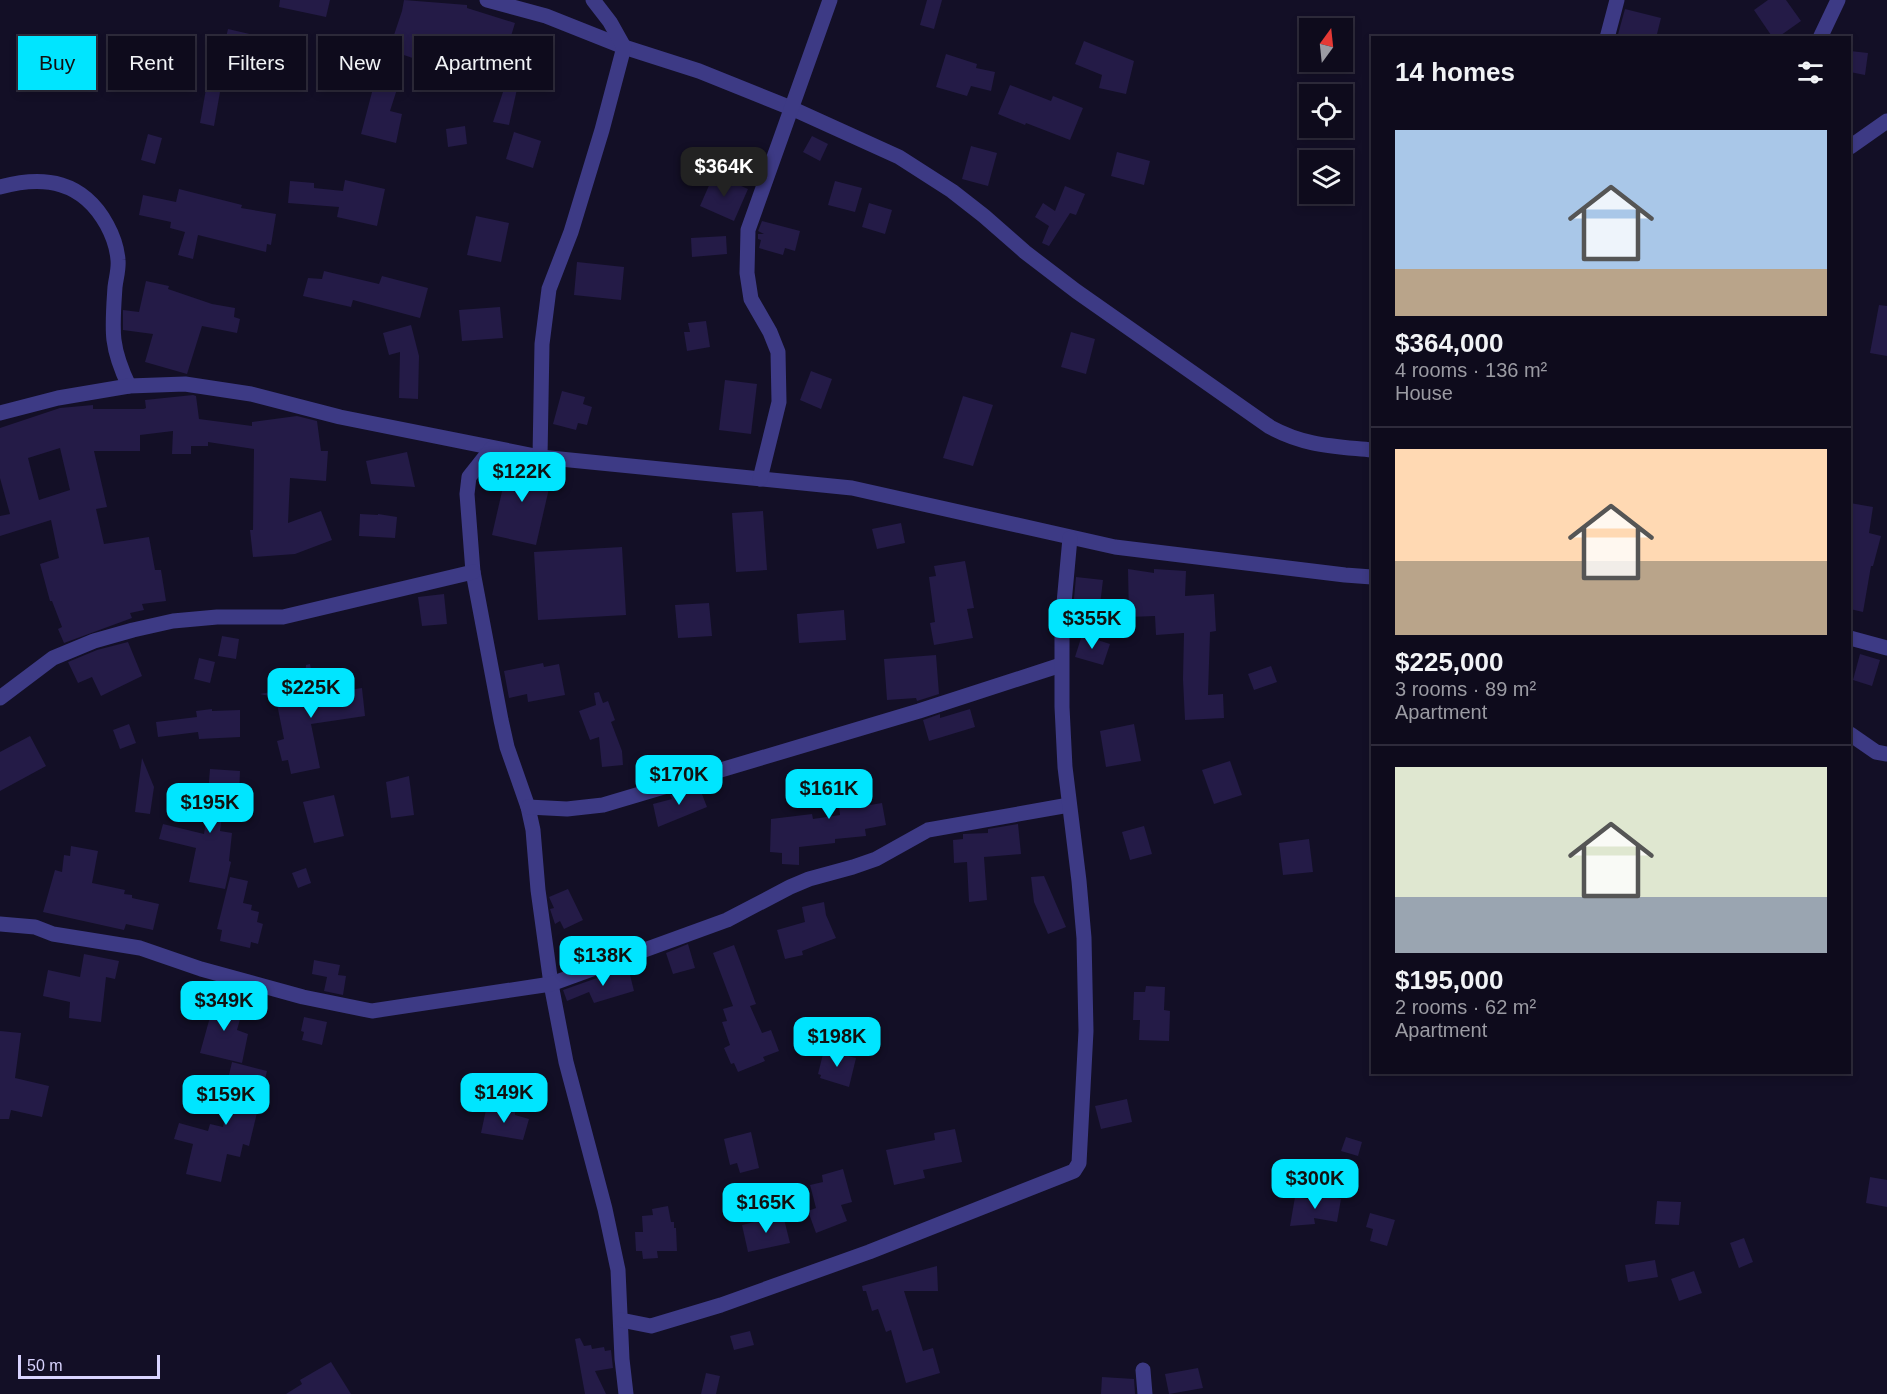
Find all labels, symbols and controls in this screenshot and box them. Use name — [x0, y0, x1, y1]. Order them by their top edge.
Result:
north arrow — [1299, 18, 1353, 72]
map controls — [1299, 18, 1353, 204]
chip: Buy — [18, 36, 96, 90]
chip: Rent — [108, 36, 195, 90]
chip: Filters — [207, 36, 306, 90]
chip: New — [318, 36, 402, 90]
chip: Apartment — [414, 36, 553, 90]
icon: filters — [1794, 56, 1827, 89]
text: 14 homes — [1395, 57, 1515, 87]
button: locate — [1299, 84, 1353, 138]
pin: $364K — [682, 147, 766, 198]
button: layers — [1299, 150, 1353, 204]
text: $364K — [695, 155, 753, 177]
icon: home — [1557, 169, 1665, 277]
text: $364,000 — [1395, 328, 1503, 358]
text: 4 rooms · 136 m² — [1395, 359, 1547, 381]
text: House — [1395, 382, 1453, 404]
pin: $122K — [480, 452, 564, 503]
text: $122K — [493, 460, 551, 482]
icon: home — [1557, 488, 1665, 596]
pin: $355K — [1050, 599, 1134, 650]
text: $355K — [1063, 607, 1121, 629]
text: $225,000 — [1395, 647, 1503, 677]
pin: $225K — [269, 668, 353, 719]
text: $225K — [282, 676, 340, 698]
text: 3 rooms · 89 m² — [1395, 678, 1536, 700]
text: Apartment — [1395, 701, 1487, 723]
pin: $170K — [637, 755, 721, 806]
text: $170K — [650, 763, 708, 785]
pin: $161K — [787, 769, 871, 820]
text: $161K — [800, 777, 858, 799]
pin: $195K — [168, 783, 252, 834]
text: $195K — [181, 791, 239, 813]
icon: home — [1557, 806, 1665, 914]
pin: $138K — [561, 936, 645, 987]
text: $138K — [574, 944, 632, 966]
text: $195,000 — [1395, 965, 1503, 995]
pin: $349K — [182, 981, 266, 1032]
text: $349K — [195, 989, 253, 1011]
text: 2 rooms · 62 m² — [1395, 996, 1536, 1018]
pin: $198K — [795, 1017, 879, 1068]
text: Apartment — [1395, 1019, 1487, 1041]
text: $198K — [808, 1025, 866, 1047]
pin: $149K — [462, 1073, 546, 1124]
pin: $159K — [184, 1075, 268, 1126]
text: $149K — [475, 1081, 533, 1103]
text: $159K — [197, 1083, 255, 1105]
pin: $300K — [1273, 1159, 1357, 1210]
text: $300K — [1286, 1167, 1344, 1189]
pin: $165K — [724, 1183, 808, 1234]
text: $165K — [737, 1191, 795, 1213]
scale bar — [18, 1352, 160, 1380]
text: 50 m — [27, 1357, 63, 1374]

